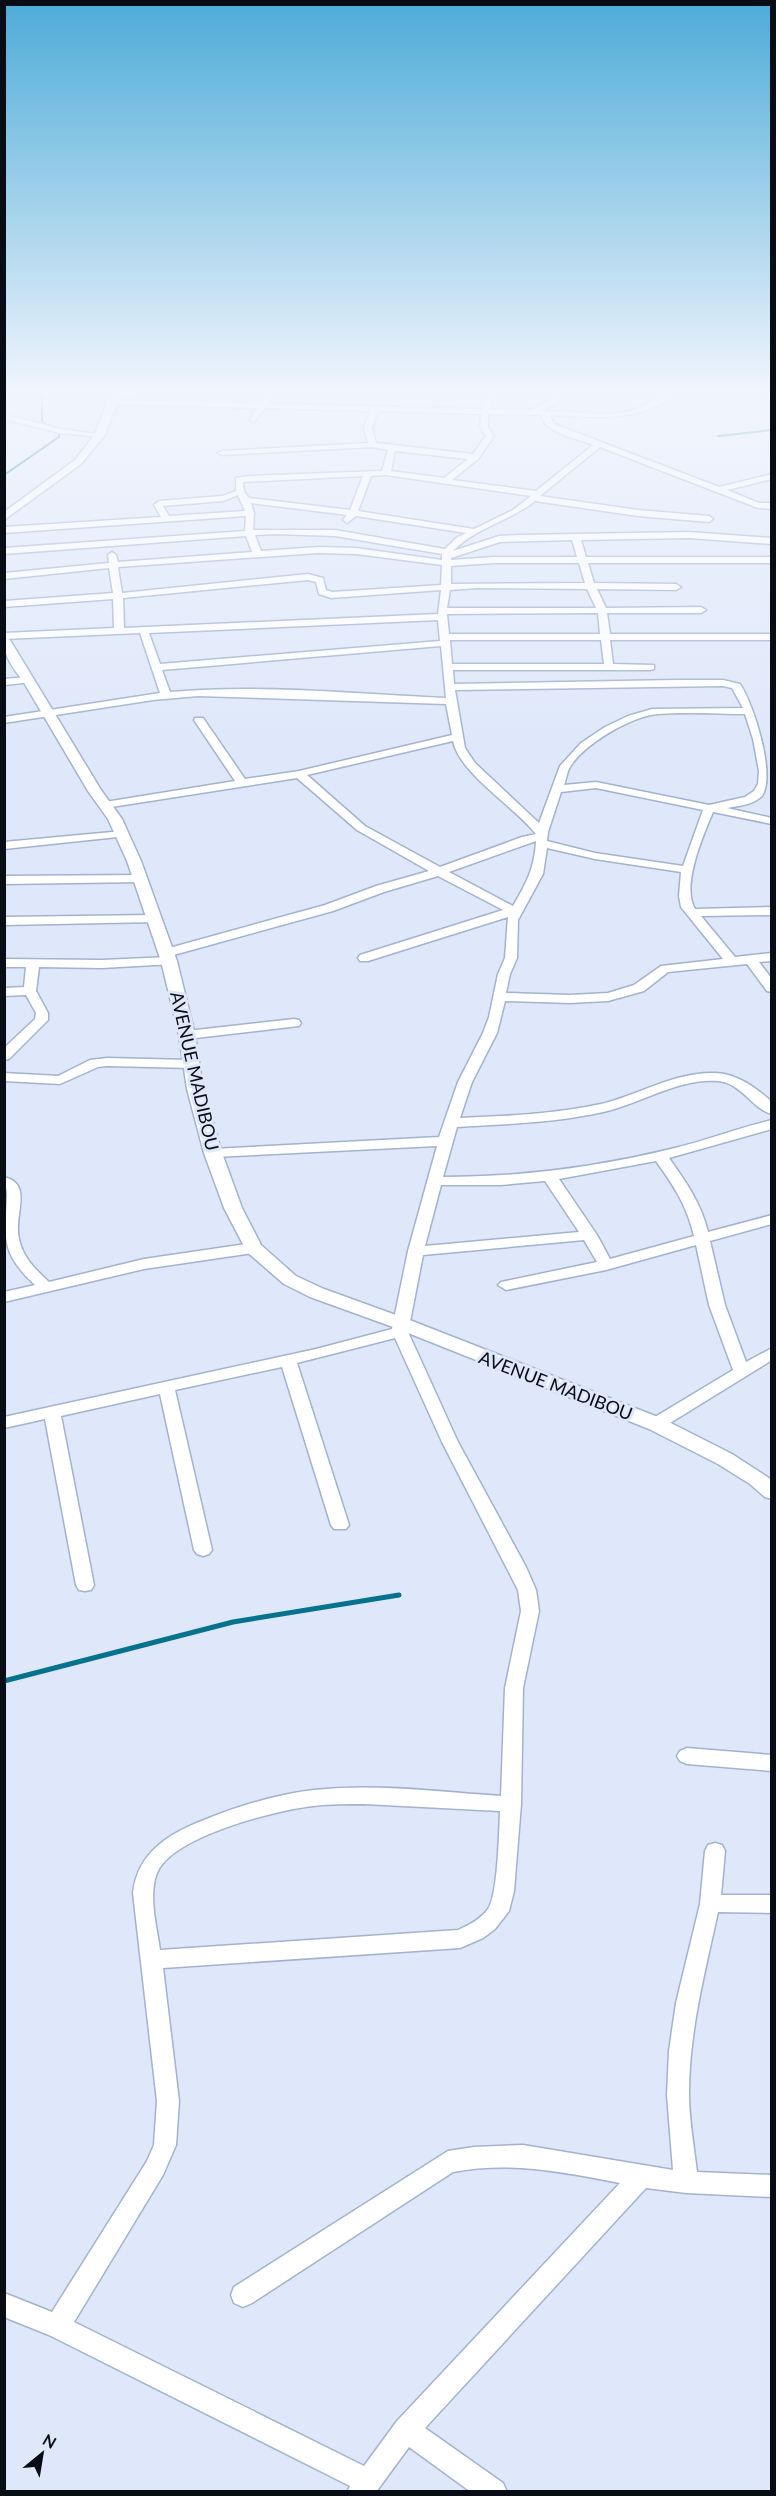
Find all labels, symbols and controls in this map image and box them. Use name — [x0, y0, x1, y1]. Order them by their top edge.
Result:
street label: AVENUE MADIBOU — [166, 989, 224, 1153]
street label: AVENUE MADIBOU — [476, 1346, 636, 1424]
north arrow — [12, 2424, 72, 2484]
text: N — [40, 2429, 60, 2452]

